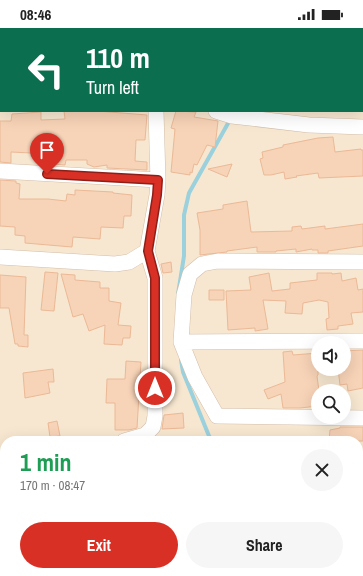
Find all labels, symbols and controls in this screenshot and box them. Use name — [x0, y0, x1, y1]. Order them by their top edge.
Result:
text: 08:46 — [20, 4, 51, 25]
text: 110 m — [86, 39, 150, 77]
icon: left — [20, 44, 72, 96]
text: Turn left — [86, 75, 139, 100]
pin — [30, 133, 64, 174]
icon: arrive — [36, 139, 58, 161]
map controls — [311, 336, 351, 424]
button: sound — [311, 336, 351, 376]
position arrow — [134, 367, 176, 409]
button: search — [311, 384, 351, 424]
text: 1 min — [20, 446, 71, 478]
button: close — [301, 449, 343, 491]
text: 170 m · 08:47 — [20, 477, 85, 494]
button: Exit — [20, 522, 178, 568]
button: Share — [186, 522, 343, 568]

